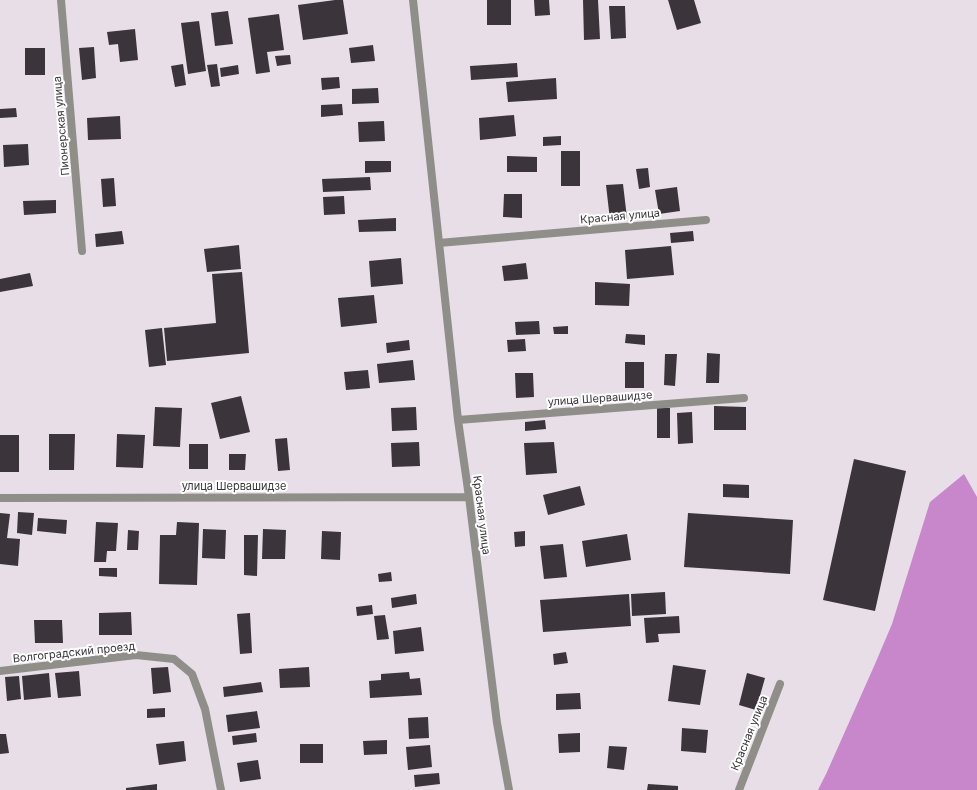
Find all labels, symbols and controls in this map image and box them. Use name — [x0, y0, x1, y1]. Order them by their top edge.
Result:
street label: Пионерская улица — [50, 76, 72, 176]
street label: Красная улица — [580, 206, 660, 226]
street label: улица Шервашидзе — [547, 387, 653, 409]
street label: Красная улица — [470, 475, 494, 555]
street label: улица Шервашидзе — [182, 479, 286, 493]
street label: Волгоградский проезд — [12, 639, 136, 665]
street label: Красная улица — [728, 693, 770, 773]

